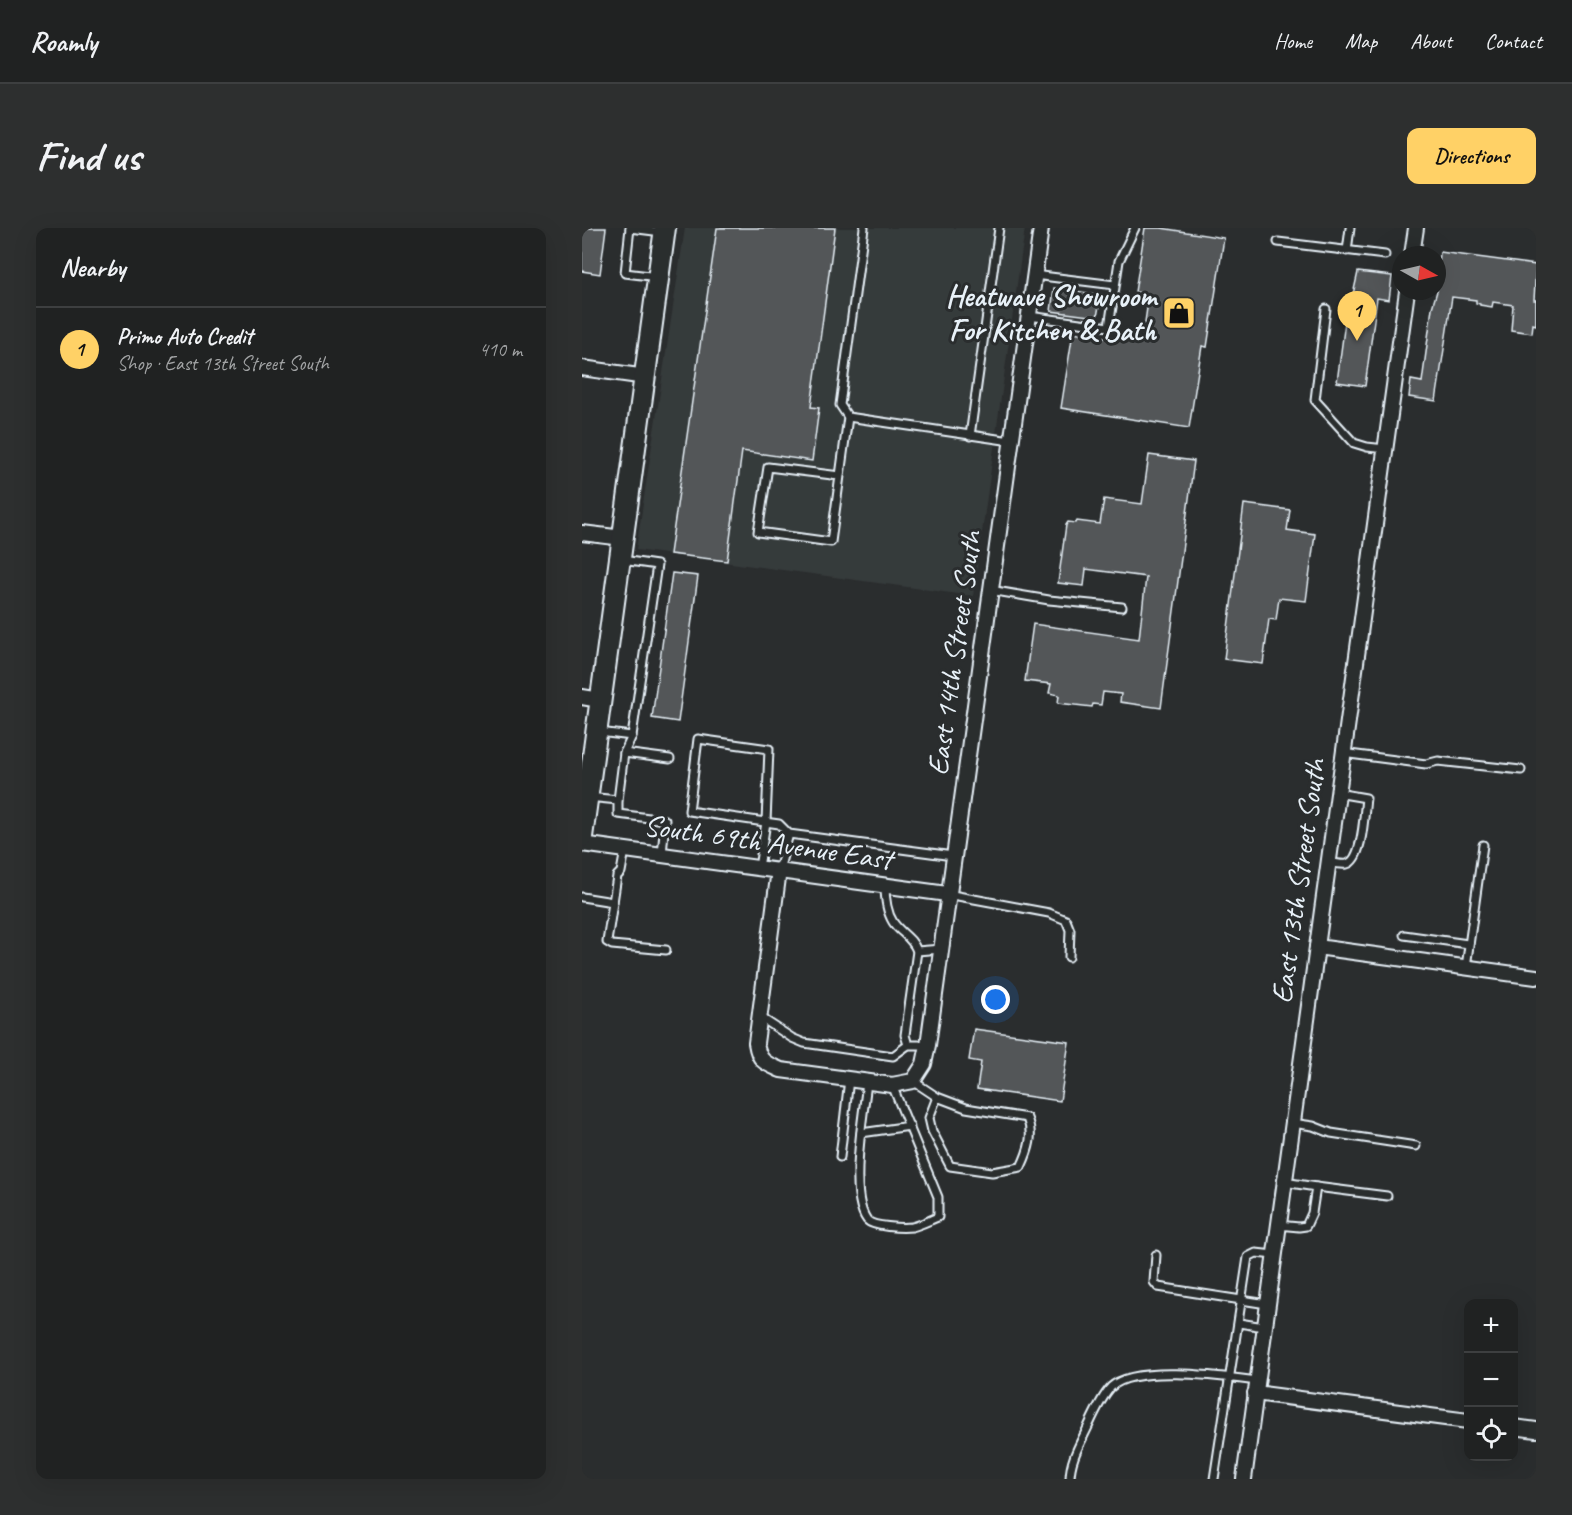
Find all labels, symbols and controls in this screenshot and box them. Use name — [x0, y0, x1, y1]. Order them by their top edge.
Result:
text: Roamly — [30, 24, 97, 59]
text: Home — [1274, 28, 1312, 54]
text: Map — [1345, 28, 1377, 54]
text: About — [1410, 28, 1452, 54]
text: Contact — [1485, 28, 1542, 54]
button: Directions — [1407, 128, 1536, 184]
text: Find us — [36, 130, 141, 183]
north arrow — [1392, 246, 1446, 300]
text: Nearby — [60, 251, 125, 284]
place label: Heatwave Showroom For Kitchen & Bath — [946, 277, 1159, 349]
pin: 1 — [1338, 291, 1376, 341]
shop icon: Heatwave Showroom For Kitchen & Bath — [1161, 295, 1197, 331]
text: Primo Auto Credit — [117, 323, 253, 351]
text: 1 — [75, 337, 84, 362]
text: 410 m — [479, 337, 522, 362]
text: Shop · East 13th Street South — [117, 351, 329, 376]
street label: East 14th Street South — [918, 526, 990, 778]
street label: East 13th Street South — [1262, 754, 1334, 1006]
street label: South 69th Avenue East — [642, 806, 898, 879]
your location — [981, 985, 1010, 1014]
map controls — [1464, 1299, 1518, 1461]
button: + — [1464, 1299, 1518, 1353]
button: − — [1464, 1353, 1518, 1407]
button: locate — [1464, 1407, 1518, 1461]

